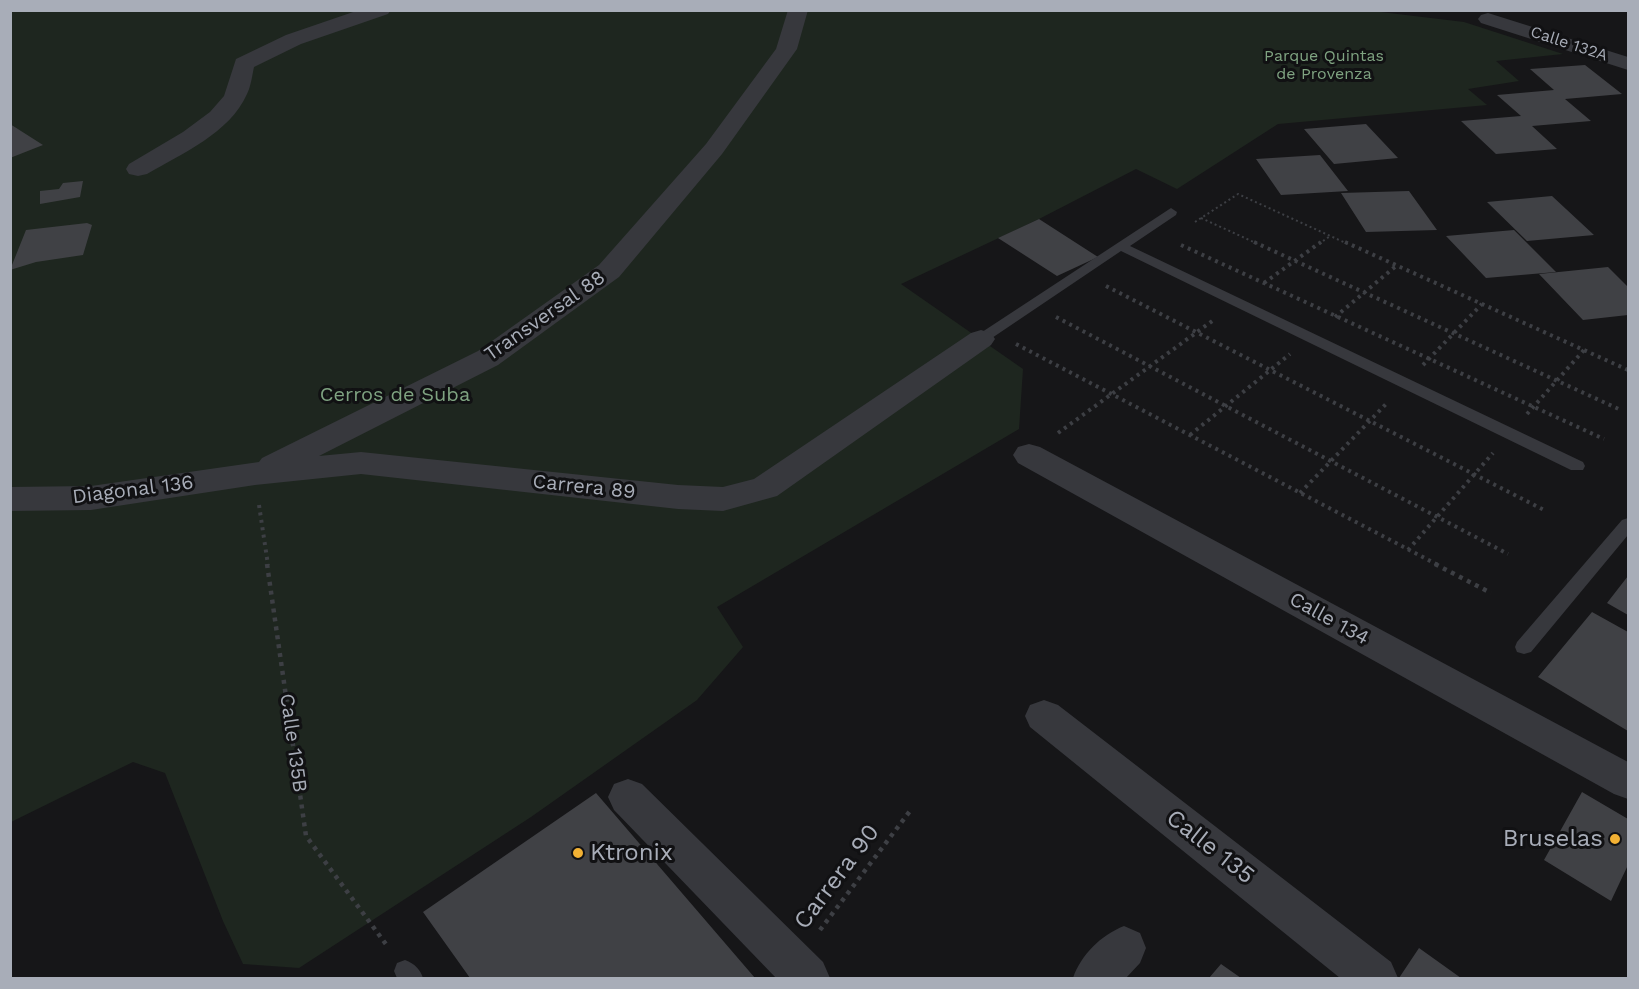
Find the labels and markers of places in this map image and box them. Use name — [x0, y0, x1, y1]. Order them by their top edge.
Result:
place label: Bruselas — [1503, 825, 1603, 853]
marker: Bruselas — [1608, 832, 1622, 846]
place label: Ktronix — [590, 839, 673, 867]
marker: Ktronix — [571, 846, 585, 860]

